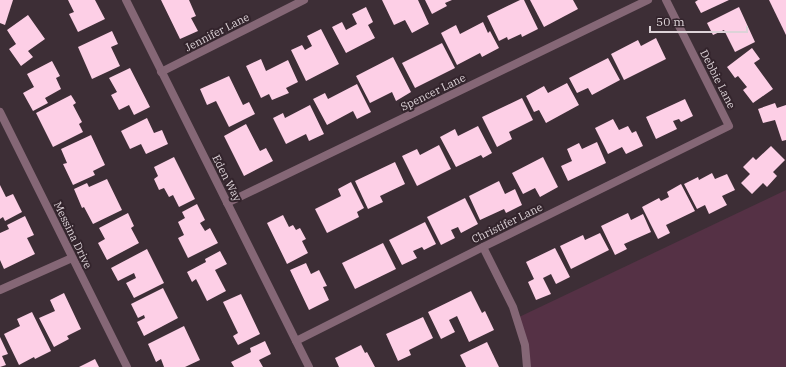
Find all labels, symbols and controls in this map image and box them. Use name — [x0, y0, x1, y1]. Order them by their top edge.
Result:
scale bar — [650, 8, 747, 34]
street label: Jennifer Lane — [182, 10, 252, 54]
text: 50 m — [656, 14, 685, 29]
street label: Debbie Lane — [697, 47, 739, 111]
street label: Spencer Lane — [398, 70, 468, 114]
street label: Eden Way — [209, 152, 245, 204]
street label: Messina Drive — [51, 199, 95, 271]
street label: Christifer Lane — [469, 200, 545, 246]

